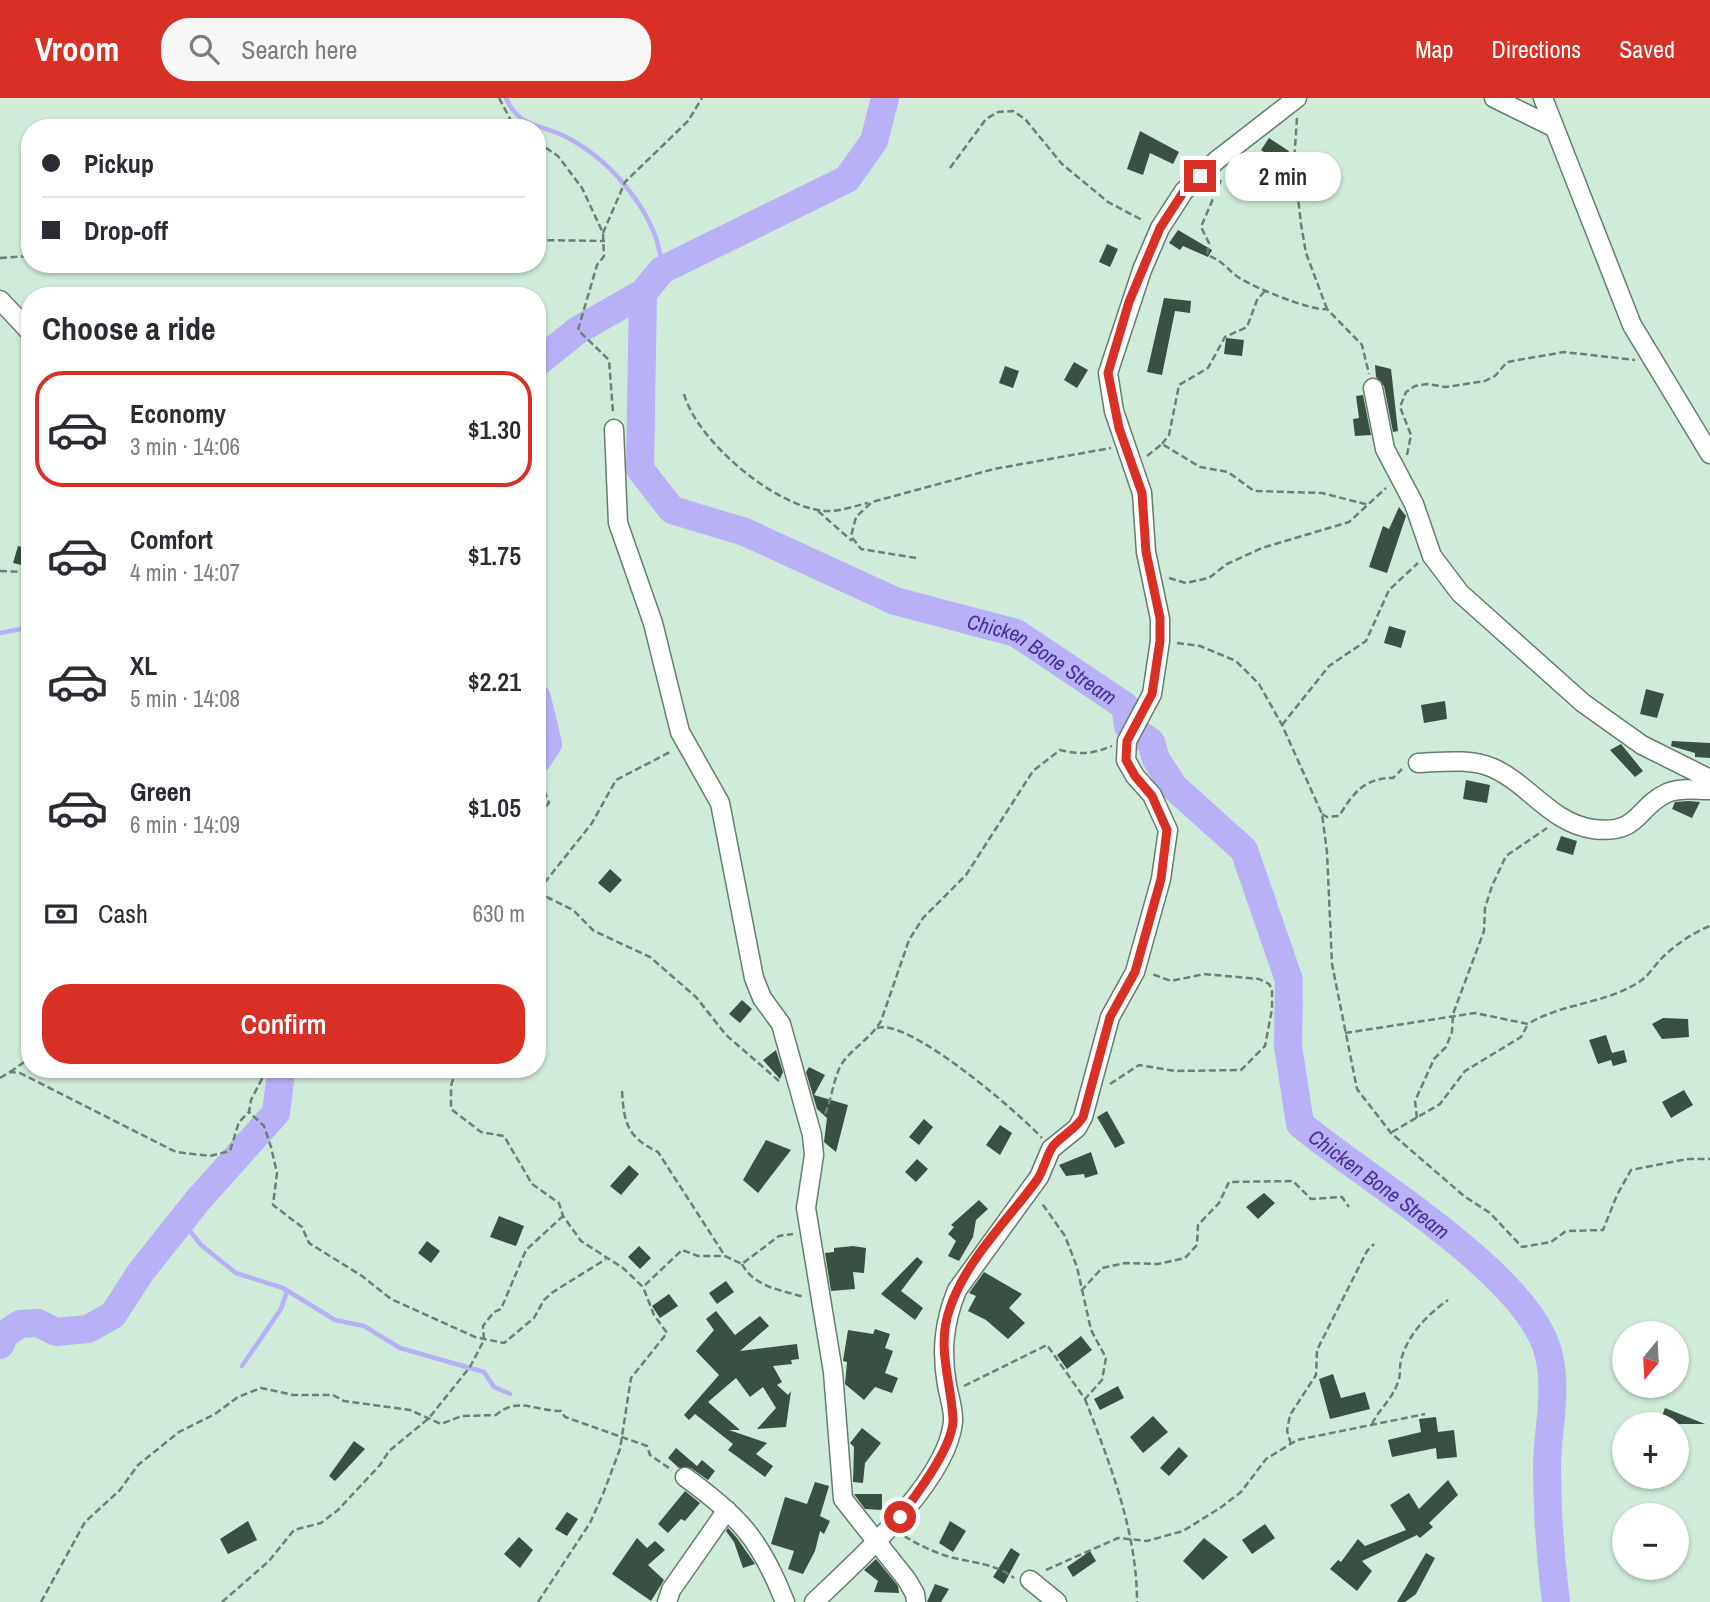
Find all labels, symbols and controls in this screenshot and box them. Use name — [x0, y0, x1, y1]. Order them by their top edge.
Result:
search box — [161, 18, 651, 81]
text: Vroom — [35, 27, 119, 71]
icon: search — [185, 30, 223, 68]
text: Search here — [241, 32, 357, 67]
text: Map — [1415, 33, 1453, 65]
text: Directions — [1491, 33, 1581, 65]
text: Saved — [1619, 33, 1675, 65]
text: Pickup — [84, 146, 154, 181]
callout: 2 min — [1224, 152, 1340, 200]
route end — [1184, 160, 1216, 192]
text: 2 min — [1259, 161, 1307, 192]
text: Drop-off — [84, 213, 168, 248]
text: Choose a ride — [42, 307, 216, 350]
text: Economy — [130, 396, 226, 431]
icon: car — [46, 398, 109, 461]
text: $1.30 — [468, 412, 521, 447]
text: 3 min · 14:06 — [130, 431, 240, 462]
text: Comfort — [130, 522, 213, 557]
icon: car — [46, 524, 109, 587]
text: $1.75 — [468, 538, 521, 573]
text: 4 min · 14:07 — [130, 557, 240, 588]
water label: Chicken Bone Stream — [964, 606, 1123, 711]
text: XL — [130, 648, 157, 683]
icon: car — [46, 650, 109, 713]
text: $2.21 — [468, 664, 521, 699]
text: 5 min · 14:08 — [130, 683, 240, 714]
text: Green — [130, 774, 192, 809]
icon: car — [46, 776, 109, 839]
text: $1.05 — [468, 790, 521, 825]
text: 6 min · 14:09 — [130, 809, 240, 840]
icon: cash — [42, 895, 80, 933]
text: Cash — [98, 896, 148, 931]
text: 630 m — [473, 898, 525, 929]
button: Confirm — [42, 984, 525, 1064]
water label: Chicken Bone Stream — [1303, 1122, 1456, 1245]
north arrow — [1612, 1321, 1689, 1398]
map controls — [1612, 1321, 1689, 1580]
button: + — [1612, 1412, 1689, 1489]
route start — [884, 1501, 916, 1533]
button: − — [1612, 1503, 1689, 1580]

